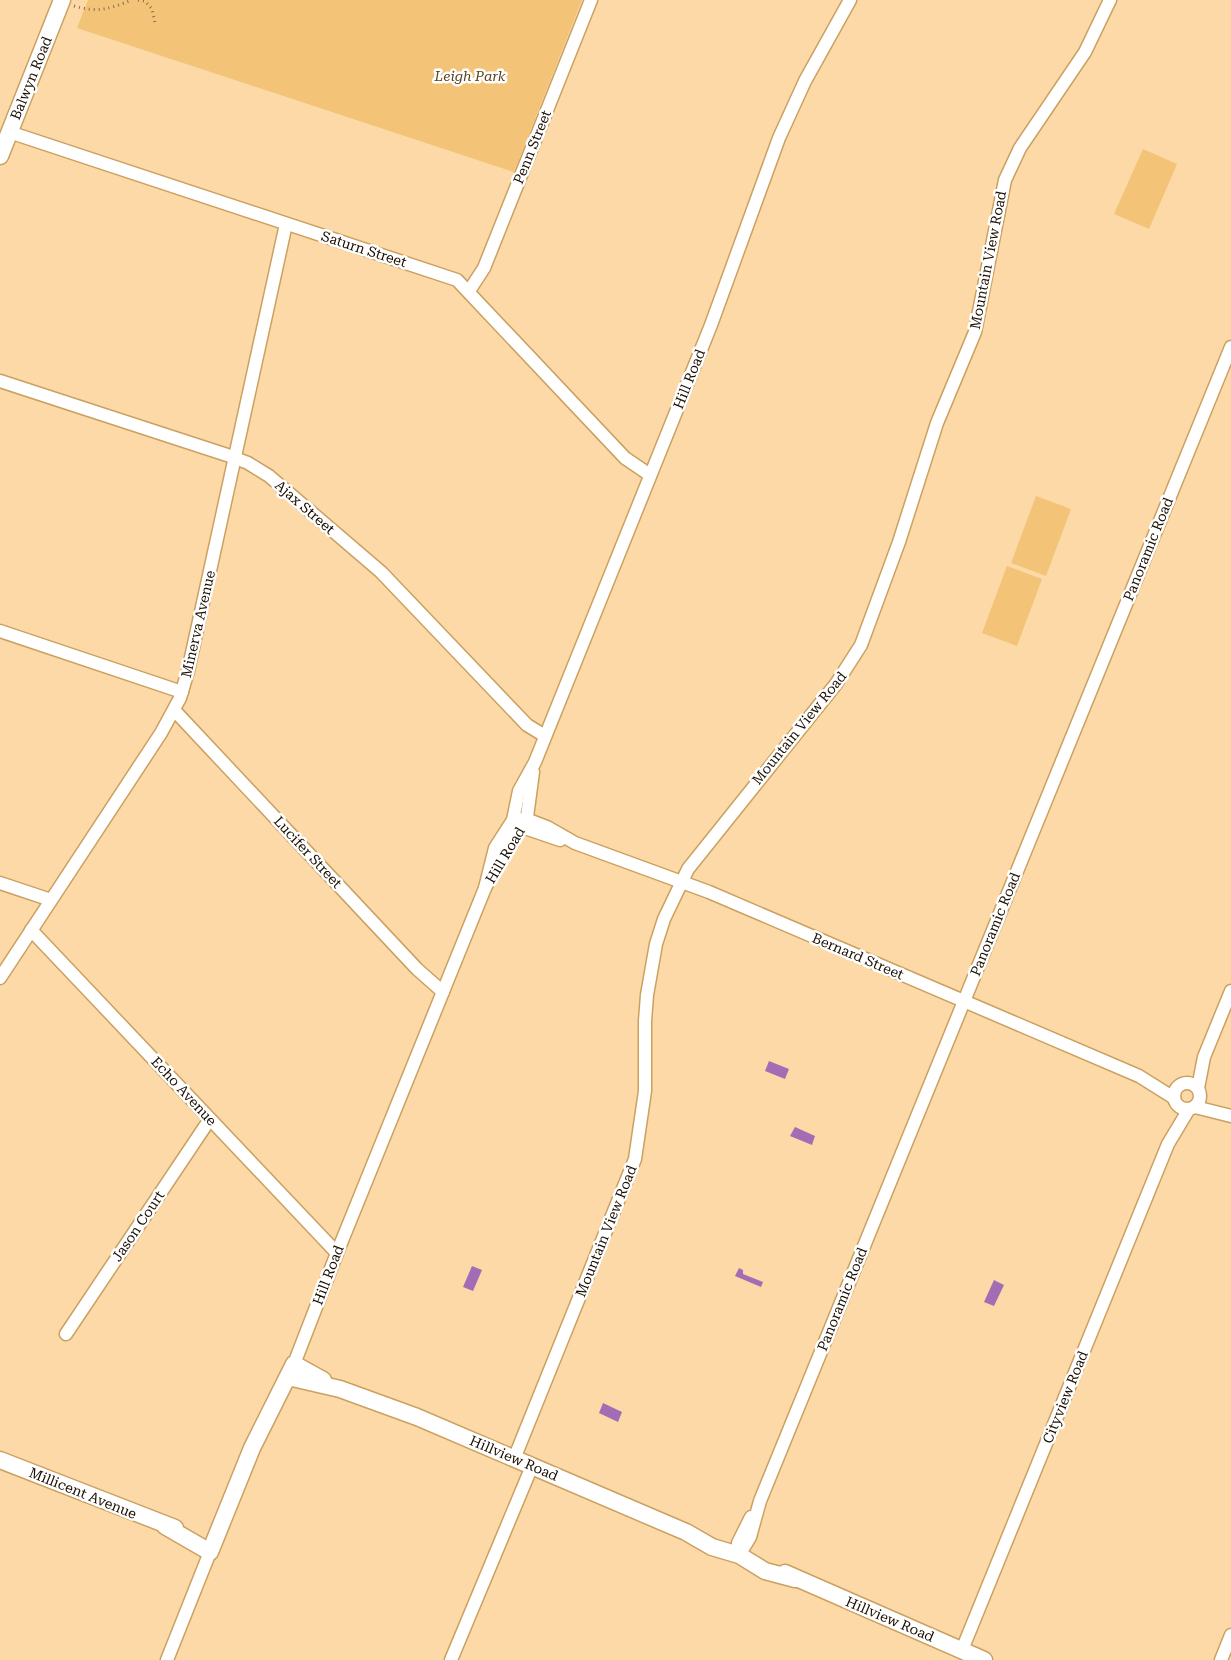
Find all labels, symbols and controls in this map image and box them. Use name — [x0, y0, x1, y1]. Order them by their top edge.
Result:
street label: Balwyn Road — [7, 34, 55, 122]
park label: Leigh Park — [434, 68, 506, 84]
street label: Penn Street — [510, 108, 554, 186]
street label: Mountain View Road — [967, 189, 1009, 331]
street label: Saturn Street — [319, 228, 409, 270]
street label: Hill Road — [670, 347, 708, 411]
street label: Ajax Street — [272, 477, 338, 537]
street label: Panoramic Road — [1120, 495, 1176, 603]
street label: Minerva Avenue — [178, 568, 218, 679]
street label: Mountain View Road — [749, 668, 849, 788]
street label: Lucifer Street — [271, 813, 345, 891]
street label: Hill Road — [482, 824, 528, 886]
street label: Panoramic Road — [967, 870, 1023, 978]
street label: Bernard Street — [810, 930, 906, 982]
street label: Echo Avenue — [148, 1053, 220, 1129]
street label: Mountain View Road — [572, 1163, 640, 1299]
street label: Jason Court — [109, 1188, 167, 1264]
street label: Hill Road — [309, 1243, 347, 1307]
street label: Panoramic Road — [814, 1245, 870, 1353]
street label: Cityview Road — [1039, 1348, 1091, 1446]
street label: Hillview Road — [467, 1432, 561, 1484]
street label: Millicent Avenue — [27, 1464, 139, 1522]
street label: Hillview Road — [843, 1593, 937, 1645]

